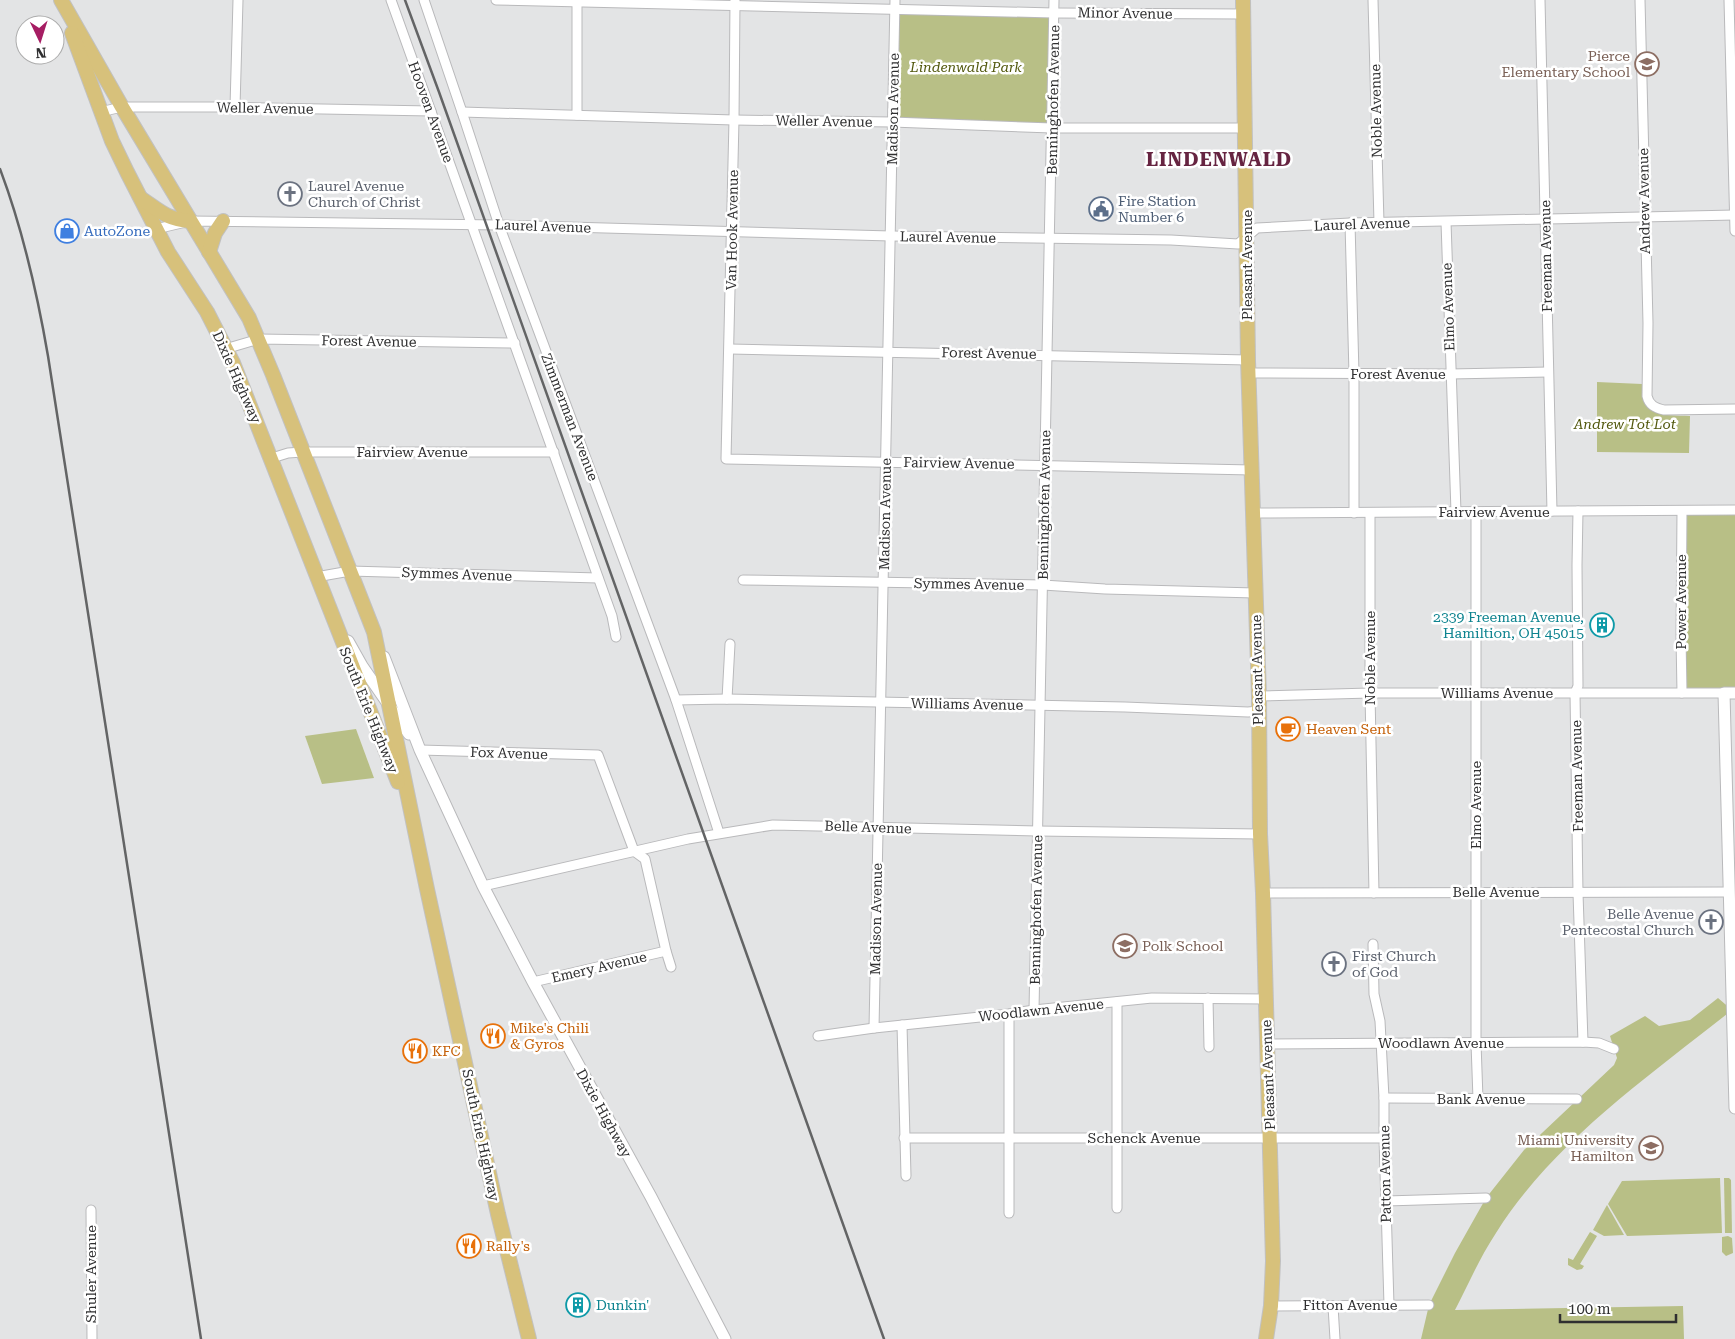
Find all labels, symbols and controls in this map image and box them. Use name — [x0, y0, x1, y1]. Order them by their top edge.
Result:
street label: Minor Avenue — [1077, 4, 1173, 22]
north arrow — [15, 15, 65, 65]
street label: Benninghofen Avenue — [1044, 25, 1062, 175]
text: N — [35, 45, 47, 61]
place label: Pierce Elementary School — [1502, 48, 1631, 80]
school or university icon: Pierce Elementary School — [1634, 51, 1660, 77]
street label: Madison Avenue — [884, 53, 902, 165]
street label: Hooven Avenue — [405, 59, 457, 165]
park label: Lindenwald Park — [909, 59, 1022, 75]
street label: Noble Avenue — [1367, 63, 1385, 158]
street label: Weller Avenue — [216, 99, 314, 117]
street label: Weller Avenue — [775, 112, 873, 130]
street label: Andrew Avenue — [1635, 147, 1653, 254]
district label: LINDENWALD — [1146, 148, 1292, 171]
street label: Van Hook Avenue — [723, 169, 741, 290]
place label: Laurel Avenue Church of Christ — [308, 178, 420, 210]
church icon: Laurel Avenue Church of Christ — [277, 181, 303, 207]
place label: Fire Station Number 6 — [1118, 193, 1196, 225]
public building icon: Fire Station Number 6 — [1088, 196, 1114, 222]
street label: Freeman Avenue — [1537, 199, 1555, 312]
street label: Pleasant Avenue — [1239, 209, 1255, 320]
street label: Laurel Avenue — [1314, 214, 1411, 234]
street label: Laurel Avenue — [495, 216, 592, 236]
shop icon: AutoZone — [54, 218, 80, 244]
place label: AutoZone — [84, 223, 151, 239]
street label: Laurel Avenue — [900, 228, 997, 246]
street label: Elmo Avenue — [1438, 262, 1458, 351]
street label: Dixie Highway — [210, 329, 265, 426]
street label: Forest Avenue — [321, 332, 417, 350]
street label: Forest Avenue — [941, 344, 1037, 362]
street label: Zimmerman Avenue — [538, 351, 602, 483]
street label: Forest Avenue — [1350, 366, 1446, 382]
park label: Andrew Tot Lot — [1573, 416, 1677, 432]
street label: Benninghofen Avenue — [1035, 430, 1053, 580]
street label: Fairview Avenue — [356, 444, 468, 460]
street label: Fairview Avenue — [903, 454, 1015, 472]
street label: Madison Avenue — [876, 458, 894, 570]
street label: Fairview Avenue — [1438, 504, 1550, 520]
street label: Power Avenue — [1673, 554, 1689, 650]
street label: Symmes Avenue — [402, 564, 513, 584]
street label: Symmes Avenue — [914, 575, 1025, 593]
place label: 2339 Freeman Avenue, Hamiltion, OH 45015 — [1433, 609, 1584, 641]
street label: Noble Avenue — [1362, 610, 1378, 705]
building icon: 2339 Freeman Avenue, Hamiltion, OH 45015 — [1589, 612, 1615, 638]
street label: Pleasant Avenue — [1248, 614, 1266, 725]
street label: South Erie Highway — [336, 645, 402, 776]
street label: Williams Avenue — [1441, 685, 1554, 701]
street label: Williams Avenue — [911, 695, 1024, 713]
cafe icon: Heaven Sent — [1275, 716, 1301, 742]
street label: Freeman Avenue — [1568, 719, 1586, 832]
place label: Heaven Sent — [1306, 721, 1391, 737]
street label: Fox Avenue — [470, 744, 549, 762]
street label: Elmo Avenue — [1468, 760, 1484, 849]
street label: Belle Avenue — [824, 817, 912, 837]
street label: Benninghofen Avenue — [1027, 835, 1045, 985]
street label: Madison Avenue — [867, 863, 885, 975]
street label: Belle Avenue — [1452, 884, 1540, 900]
place label: Belle Avenue Pentecostal Church — [1562, 906, 1694, 938]
church icon: Belle Avenue Pentecostal Church — [1698, 909, 1724, 935]
school or university icon: Polk School — [1112, 933, 1138, 959]
place label: Polk School — [1142, 938, 1224, 954]
street label: Emery Avenue — [550, 948, 649, 986]
place label: First Church of God — [1352, 948, 1436, 980]
church icon: First Church of God — [1321, 951, 1347, 977]
street label: Woodlawn Avenue — [978, 995, 1105, 1025]
street label: Pleasant Avenue — [1258, 1019, 1278, 1131]
place label: Mike's Chili & Gyros — [510, 1020, 590, 1052]
restaurant icon: Mike's Chili & Gyros — [480, 1023, 506, 1049]
street label: Woodlawn Avenue — [1378, 1035, 1504, 1051]
restaurant icon: KFC — [402, 1038, 428, 1064]
place label: KFC — [432, 1043, 461, 1059]
street label: Dixie Highway — [573, 1066, 635, 1161]
street label: South Erie Highway — [459, 1068, 503, 1203]
street label: Bank Avenue — [1437, 1091, 1525, 1107]
street label: Patton Avenue — [1376, 1125, 1394, 1223]
street label: Schenck Avenue — [1088, 1130, 1201, 1146]
place label: Miami University Hamilton — [1517, 1132, 1635, 1164]
school or university icon: Miami University Hamilton — [1638, 1135, 1664, 1161]
street label: Shuler Avenue — [83, 1225, 99, 1323]
restaurant icon: Rally's — [456, 1233, 482, 1259]
place label: Rally's — [486, 1238, 530, 1254]
building icon: Dunkin' — [565, 1292, 591, 1318]
scale bar — [1560, 1292, 1676, 1324]
place label: Dunkin' — [596, 1297, 649, 1313]
street label: Fitton Avenue — [1303, 1297, 1398, 1313]
text: 100 m — [1568, 1300, 1611, 1318]

